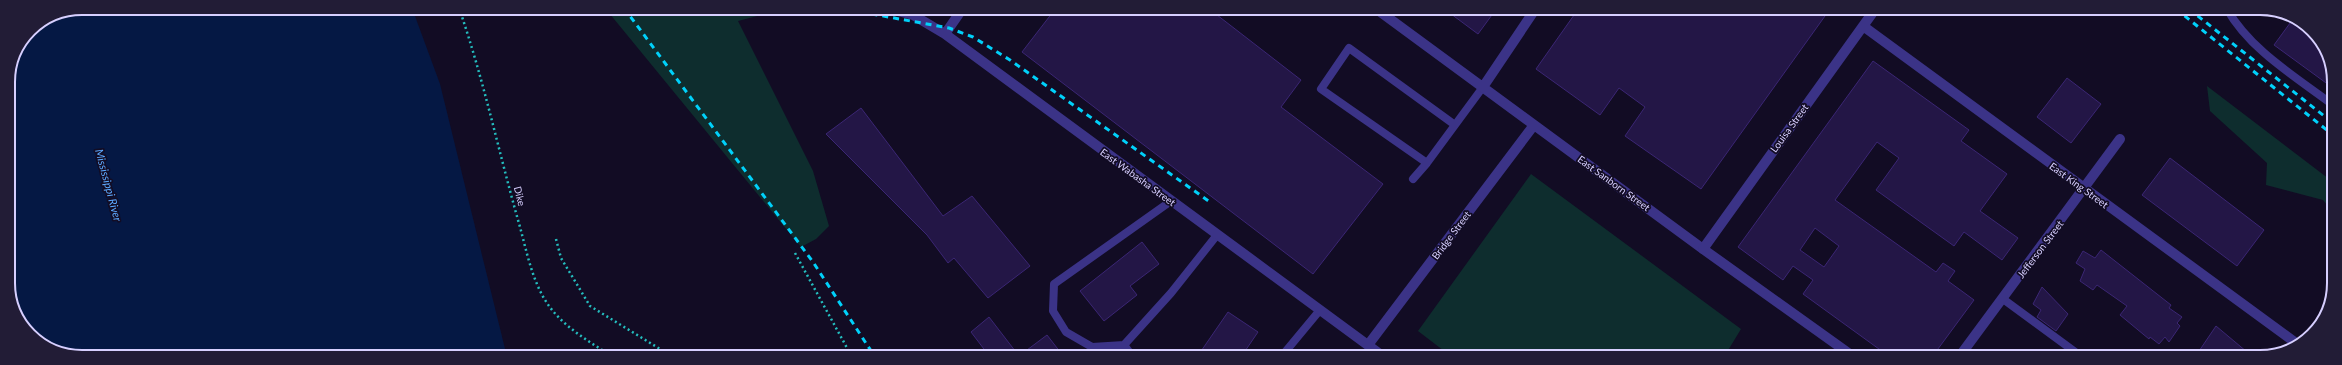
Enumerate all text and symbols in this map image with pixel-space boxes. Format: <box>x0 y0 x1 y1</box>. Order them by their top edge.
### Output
street label: Louisa Street <box>1768 101 1811 154</box>
street label: East Wabasha Street <box>1098 146 1178 209</box>
water label: Mississippi River <box>93 147 125 223</box>
street label: East Sanborn Street <box>1576 153 1653 214</box>
street label: East King Street <box>2047 160 2111 211</box>
street label: Dike <box>512 185 528 207</box>
street label: Bridge Street <box>1429 208 1473 261</box>
street label: Jefferson Street <box>2014 217 2066 280</box>

